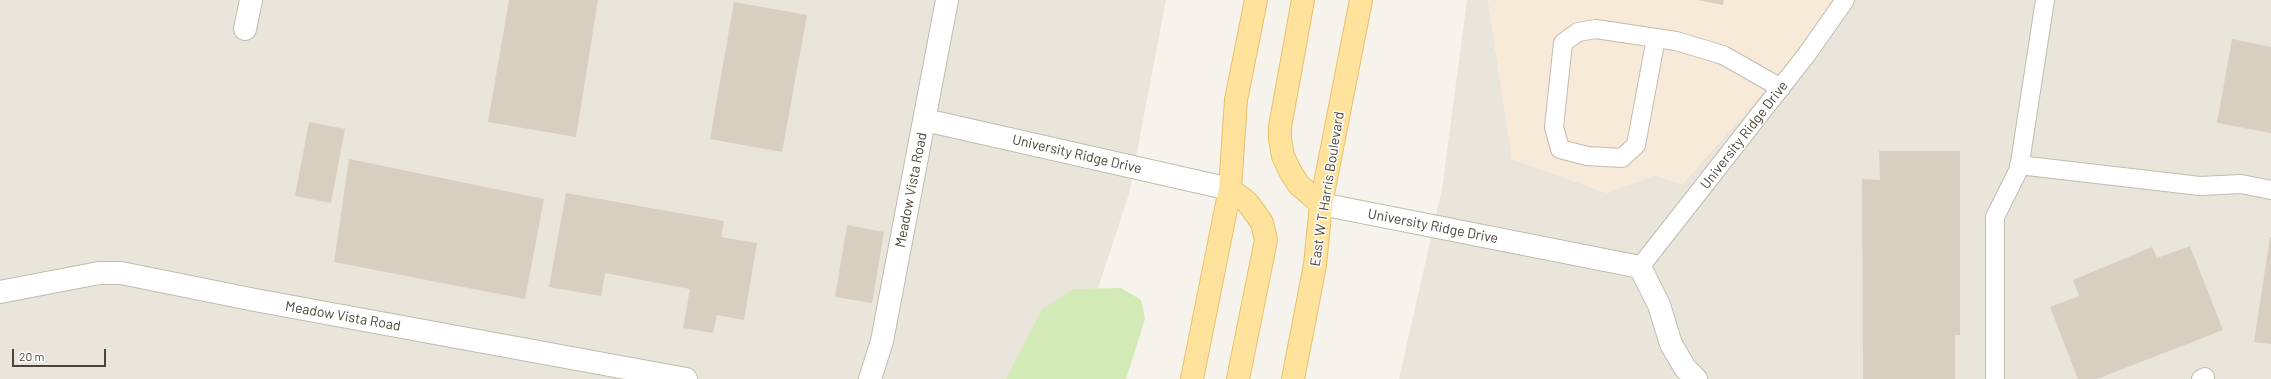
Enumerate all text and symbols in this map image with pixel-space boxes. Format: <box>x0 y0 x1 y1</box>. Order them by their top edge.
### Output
street label: University Ridge Drive <box>1697 78 1791 192</box>
street label: East W T Harris Boulevard <box>1306 110 1348 268</box>
street label: Meadow Vista Road <box>892 131 930 249</box>
street label: University Ridge Drive <box>1011 131 1143 177</box>
street label: University Ridge Drive <box>1366 205 1500 247</box>
street label: Meadow Vista Road <box>284 298 402 334</box>
scale bar <box>14 341 108 367</box>
text: 20 m <box>19 349 45 363</box>

